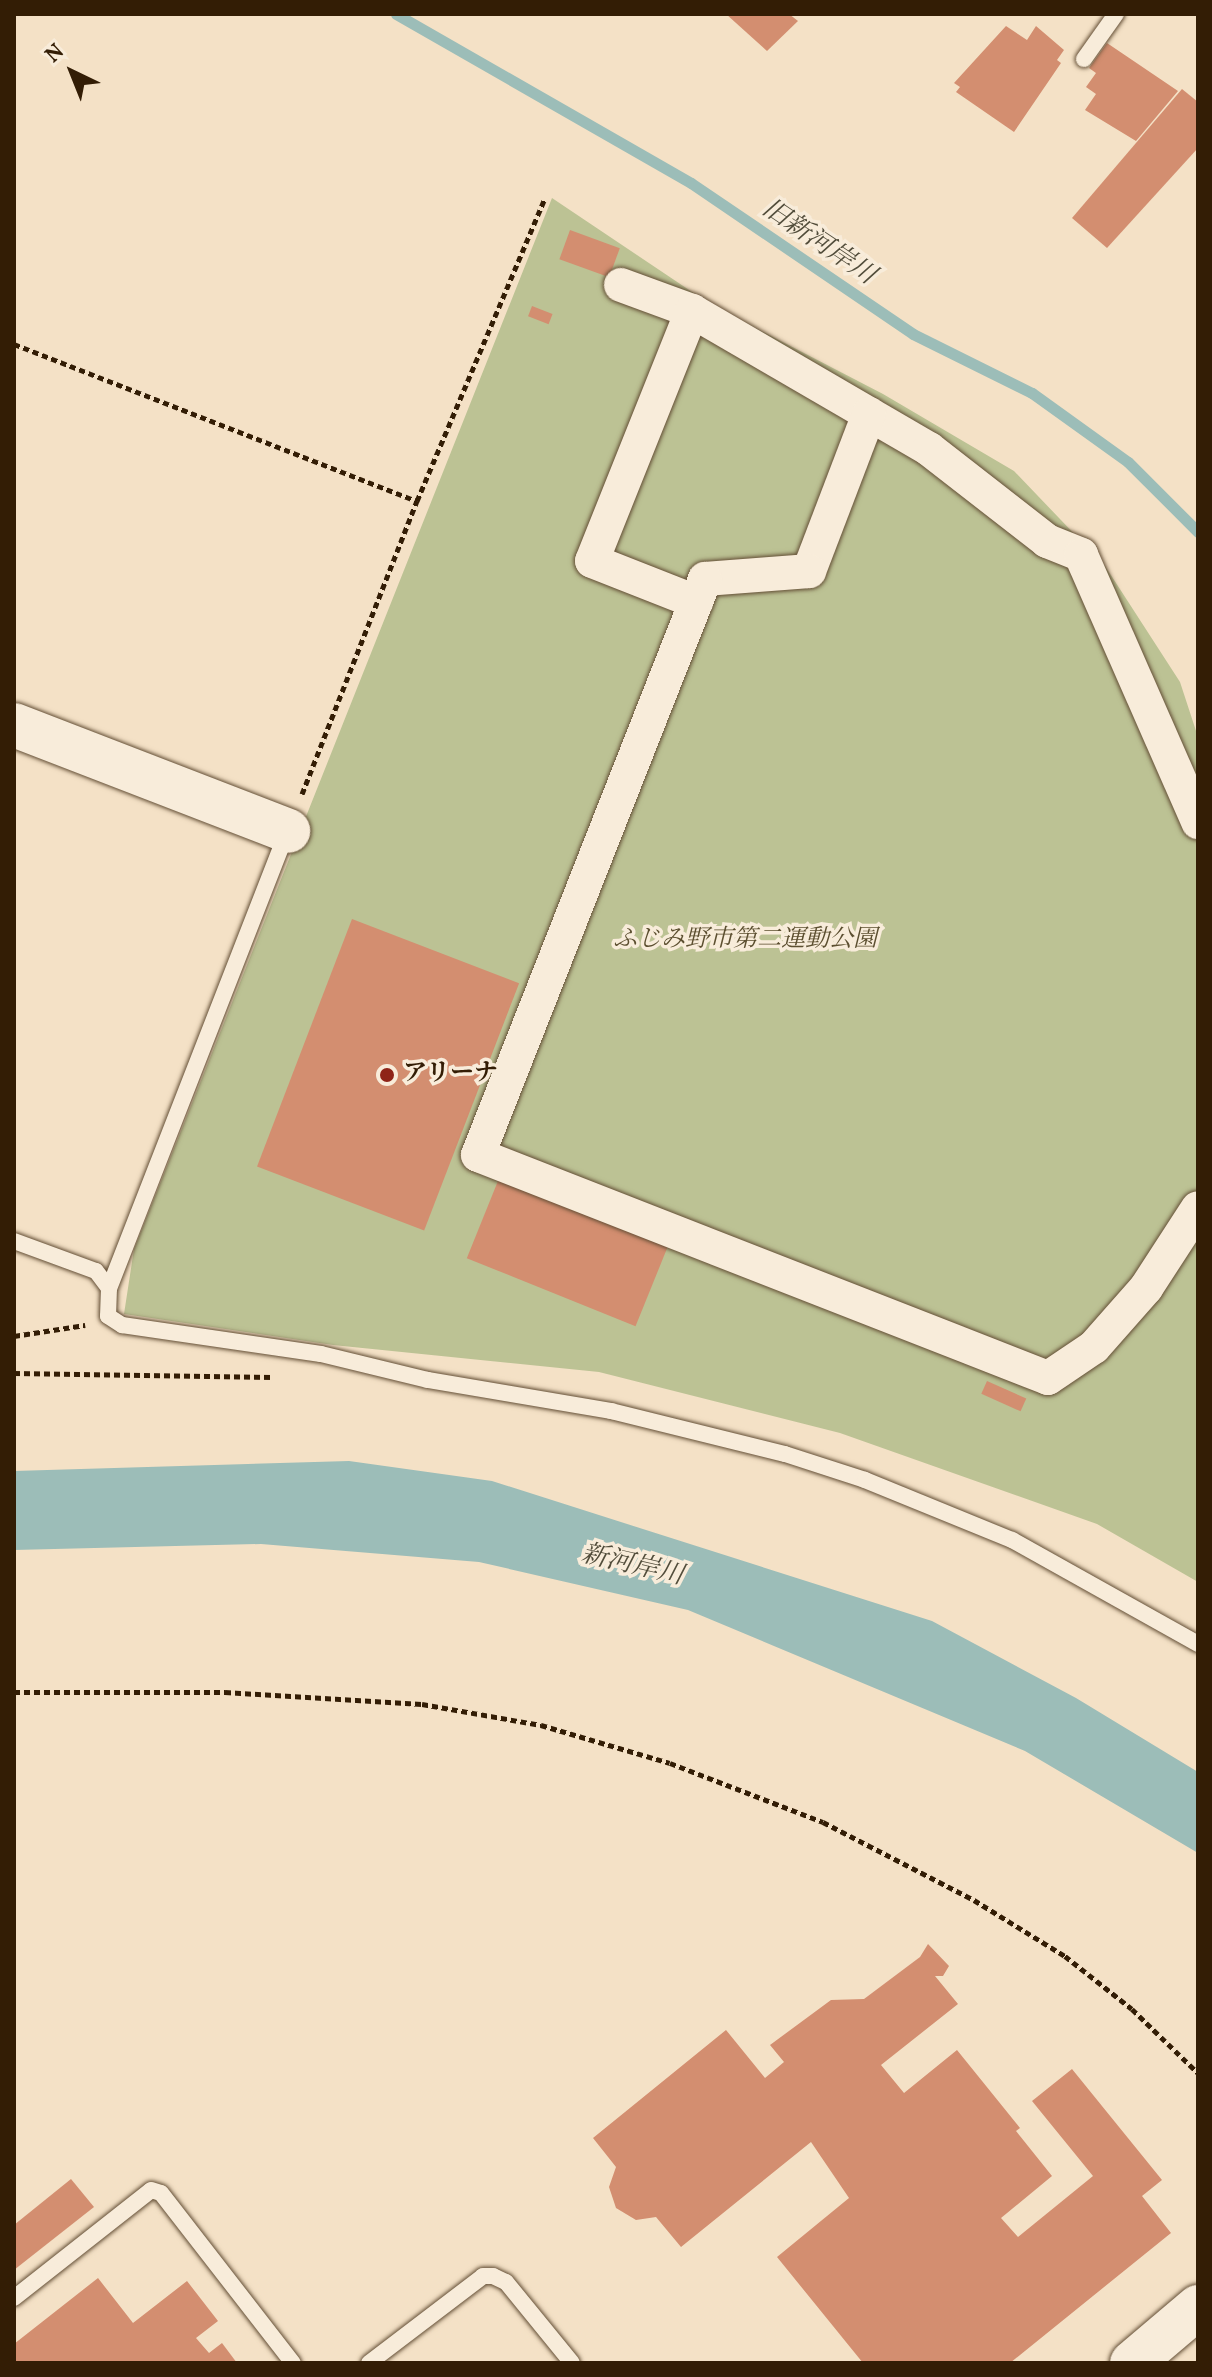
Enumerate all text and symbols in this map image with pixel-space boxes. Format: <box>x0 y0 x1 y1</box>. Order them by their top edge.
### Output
north arrow <box>32 32 112 112</box>
text: N <box>39 37 72 71</box>
water label: 旧新河岸川 <box>755 194 881 292</box>
park label: ふじみ野市第二運動公園 <box>613 927 877 955</box>
place label: アリーナ <box>403 1061 499 1089</box>
marker: アリーナ <box>378 1066 396 1084</box>
water label: 新河岸川 <box>578 1539 686 1593</box>

